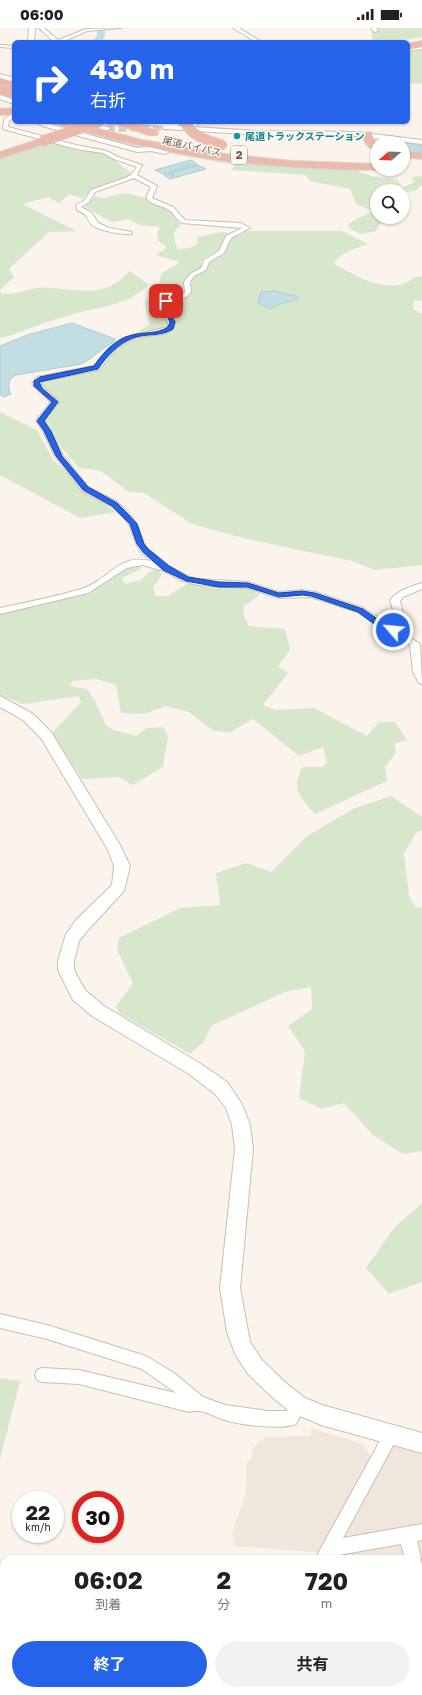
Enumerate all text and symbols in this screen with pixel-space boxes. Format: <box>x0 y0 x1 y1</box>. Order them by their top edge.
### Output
text: 06:00 <box>20 5 64 23</box>
text: 430 m <box>90 52 174 85</box>
icon: right <box>24 56 76 108</box>
text: 右折 <box>90 89 126 111</box>
place label: 尾道トラックステーション <box>245 130 365 142</box>
marker: 尾道トラックステーション <box>232 131 242 141</box>
street label: 尾道バイパス <box>162 133 222 159</box>
north arrow <box>370 136 410 176</box>
map controls <box>370 136 410 224</box>
road number: 2 <box>231 146 247 164</box>
button: search <box>370 184 410 224</box>
pin <box>149 284 183 318</box>
icon: arrive <box>155 290 177 312</box>
position arrow <box>372 609 414 651</box>
speed limit sign: 30 <box>72 1491 124 1543</box>
text: 22 <box>26 1500 50 1524</box>
text: km/h <box>25 1521 51 1533</box>
text: 06:02 <box>74 1565 143 1594</box>
text: 2 <box>216 1565 231 1594</box>
text: 720 <box>305 1566 348 1595</box>
text: m <box>321 1595 332 1611</box>
text: 到着 <box>95 1596 121 1612</box>
text: 分 <box>217 1596 230 1612</box>
button: 終了 <box>12 1641 207 1687</box>
button: 共有 <box>215 1641 410 1687</box>

